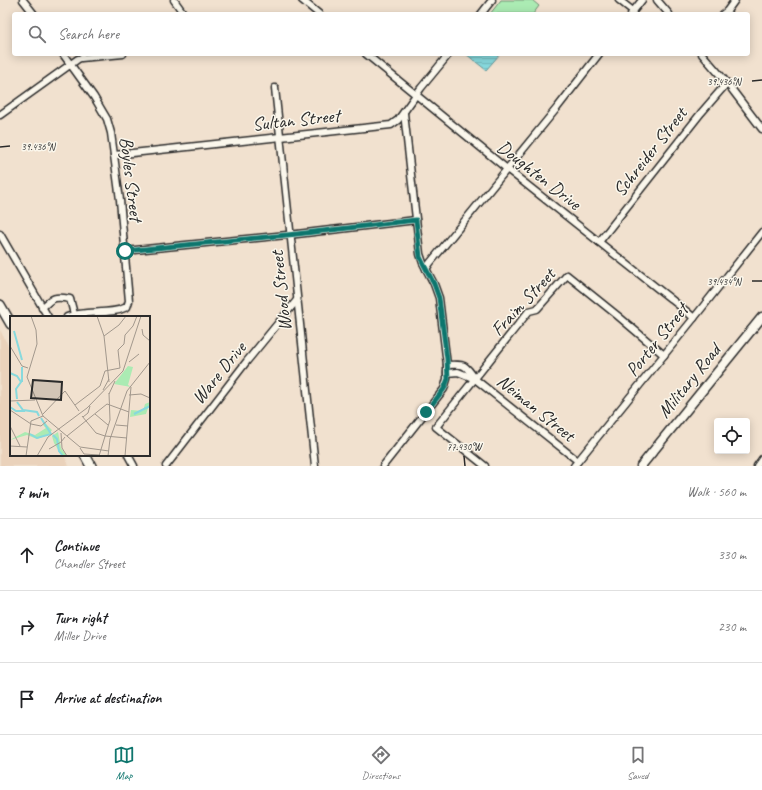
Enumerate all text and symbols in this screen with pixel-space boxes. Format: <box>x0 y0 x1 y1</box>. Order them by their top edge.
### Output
search box <box>12 12 750 56</box>
icon: search <box>26 23 48 45</box>
text: Search here <box>58 25 119 44</box>
text: 39.436°N <box>707 75 743 88</box>
street label: Schreider Street <box>608 101 693 202</box>
street label: Sultan Street <box>251 103 344 137</box>
street label: Boyles Street <box>114 135 148 225</box>
street label: Doughten Drive <box>492 135 587 216</box>
text: 39.436°N <box>21 140 57 153</box>
route start <box>116 242 134 260</box>
street label: Wood Street <box>265 248 297 332</box>
street label: Fraim Street <box>485 262 562 341</box>
text: 39.434°N <box>707 275 743 288</box>
street label: Porter Street <box>620 297 695 381</box>
inset map <box>10 316 150 456</box>
street label: Ware Drive <box>187 335 253 409</box>
street label: Military Road <box>652 337 728 423</box>
street label: Neiman Street <box>492 369 581 448</box>
route end <box>417 403 435 421</box>
map controls <box>714 418 750 454</box>
button: locate <box>714 418 750 454</box>
text: 77.430°W <box>447 440 483 453</box>
text: 7 min <box>16 482 49 503</box>
text: Walk · 560 m <box>687 484 746 500</box>
text: Continue <box>54 537 99 556</box>
icon: ahead <box>16 544 38 566</box>
text: 330 m <box>718 547 746 563</box>
text: Chandler Street <box>54 556 125 572</box>
text: Turn right <box>54 609 107 628</box>
icon: right <box>16 616 38 638</box>
text: 230 m <box>718 619 746 635</box>
text: Miller Drive <box>54 628 106 644</box>
icon: arrive <box>16 688 38 710</box>
text: Arrive at destination <box>54 689 161 708</box>
tab: Map <box>113 744 135 782</box>
tab: Directions <box>362 744 400 782</box>
tab: Saved <box>627 744 649 782</box>

